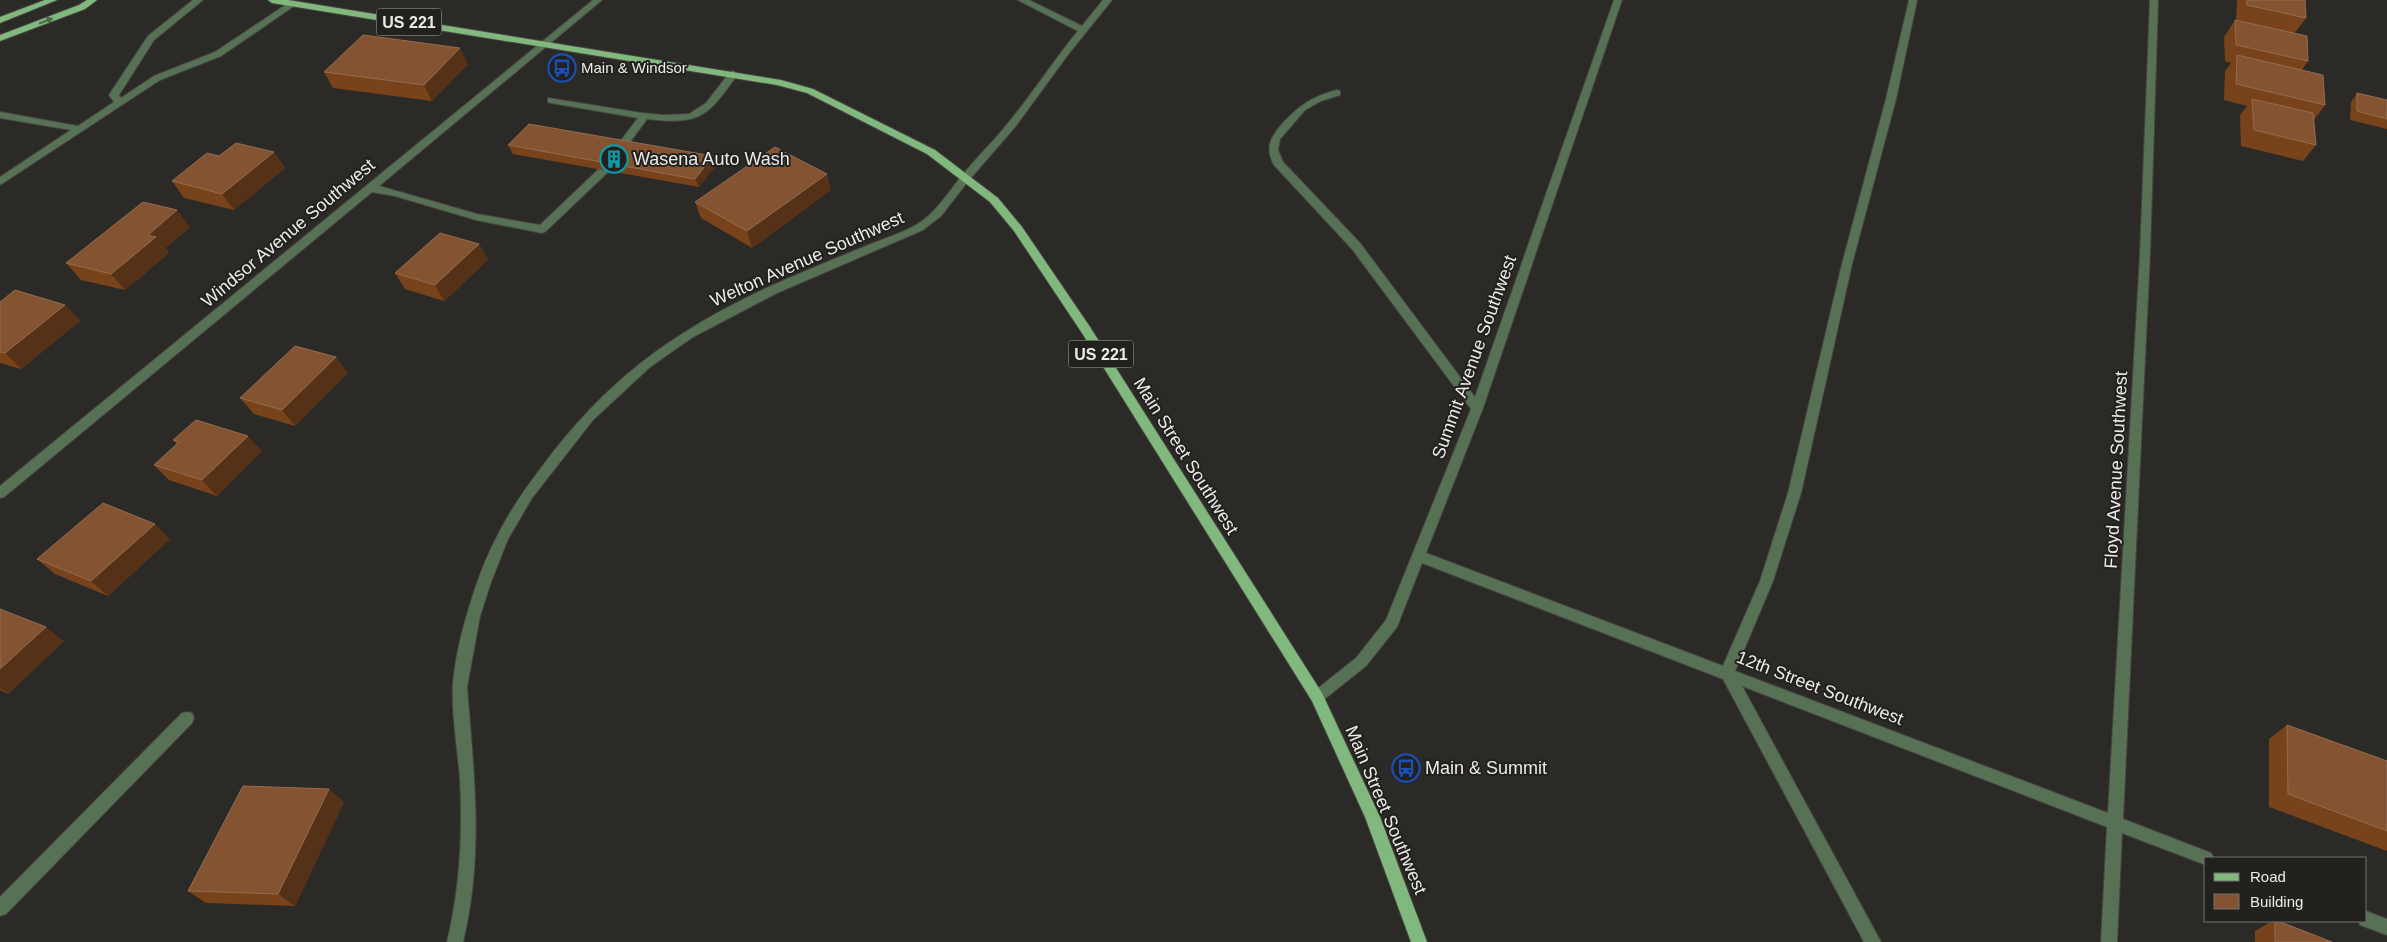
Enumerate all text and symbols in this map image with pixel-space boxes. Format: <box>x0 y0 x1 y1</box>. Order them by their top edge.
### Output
road number: US 221 <box>376 8 442 36</box>
one-way arrow <box>38 16 53 24</box>
bus stop icon: Main & Windsor <box>547 53 577 83</box>
place label: Main & Windsor <box>581 59 687 76</box>
building icon: Wasena Auto Wash <box>599 144 629 174</box>
place label: Wasena Auto Wash <box>633 149 790 169</box>
street label: Windsor Avenue Southwest <box>197 155 379 311</box>
street label: Welton Avenue Southwest <box>707 207 907 311</box>
street label: Summit Avenue Southwest <box>1428 253 1520 461</box>
road number: US 221 <box>1068 340 1134 368</box>
street label: Floyd Avenue Southwest <box>2101 371 2131 569</box>
street label: Main Street Southwest <box>1130 374 1242 538</box>
street label: 12th Street Southwest <box>1734 647 1906 729</box>
street label: Main Street Southwest <box>1341 723 1431 897</box>
bus stop icon: Main & Summit <box>1391 753 1421 783</box>
place label: Main & Summit <box>1425 758 1547 778</box>
legend <box>2204 857 2367 922</box>
text: Road <box>2250 868 2286 885</box>
text: Building <box>2250 893 2303 910</box>

